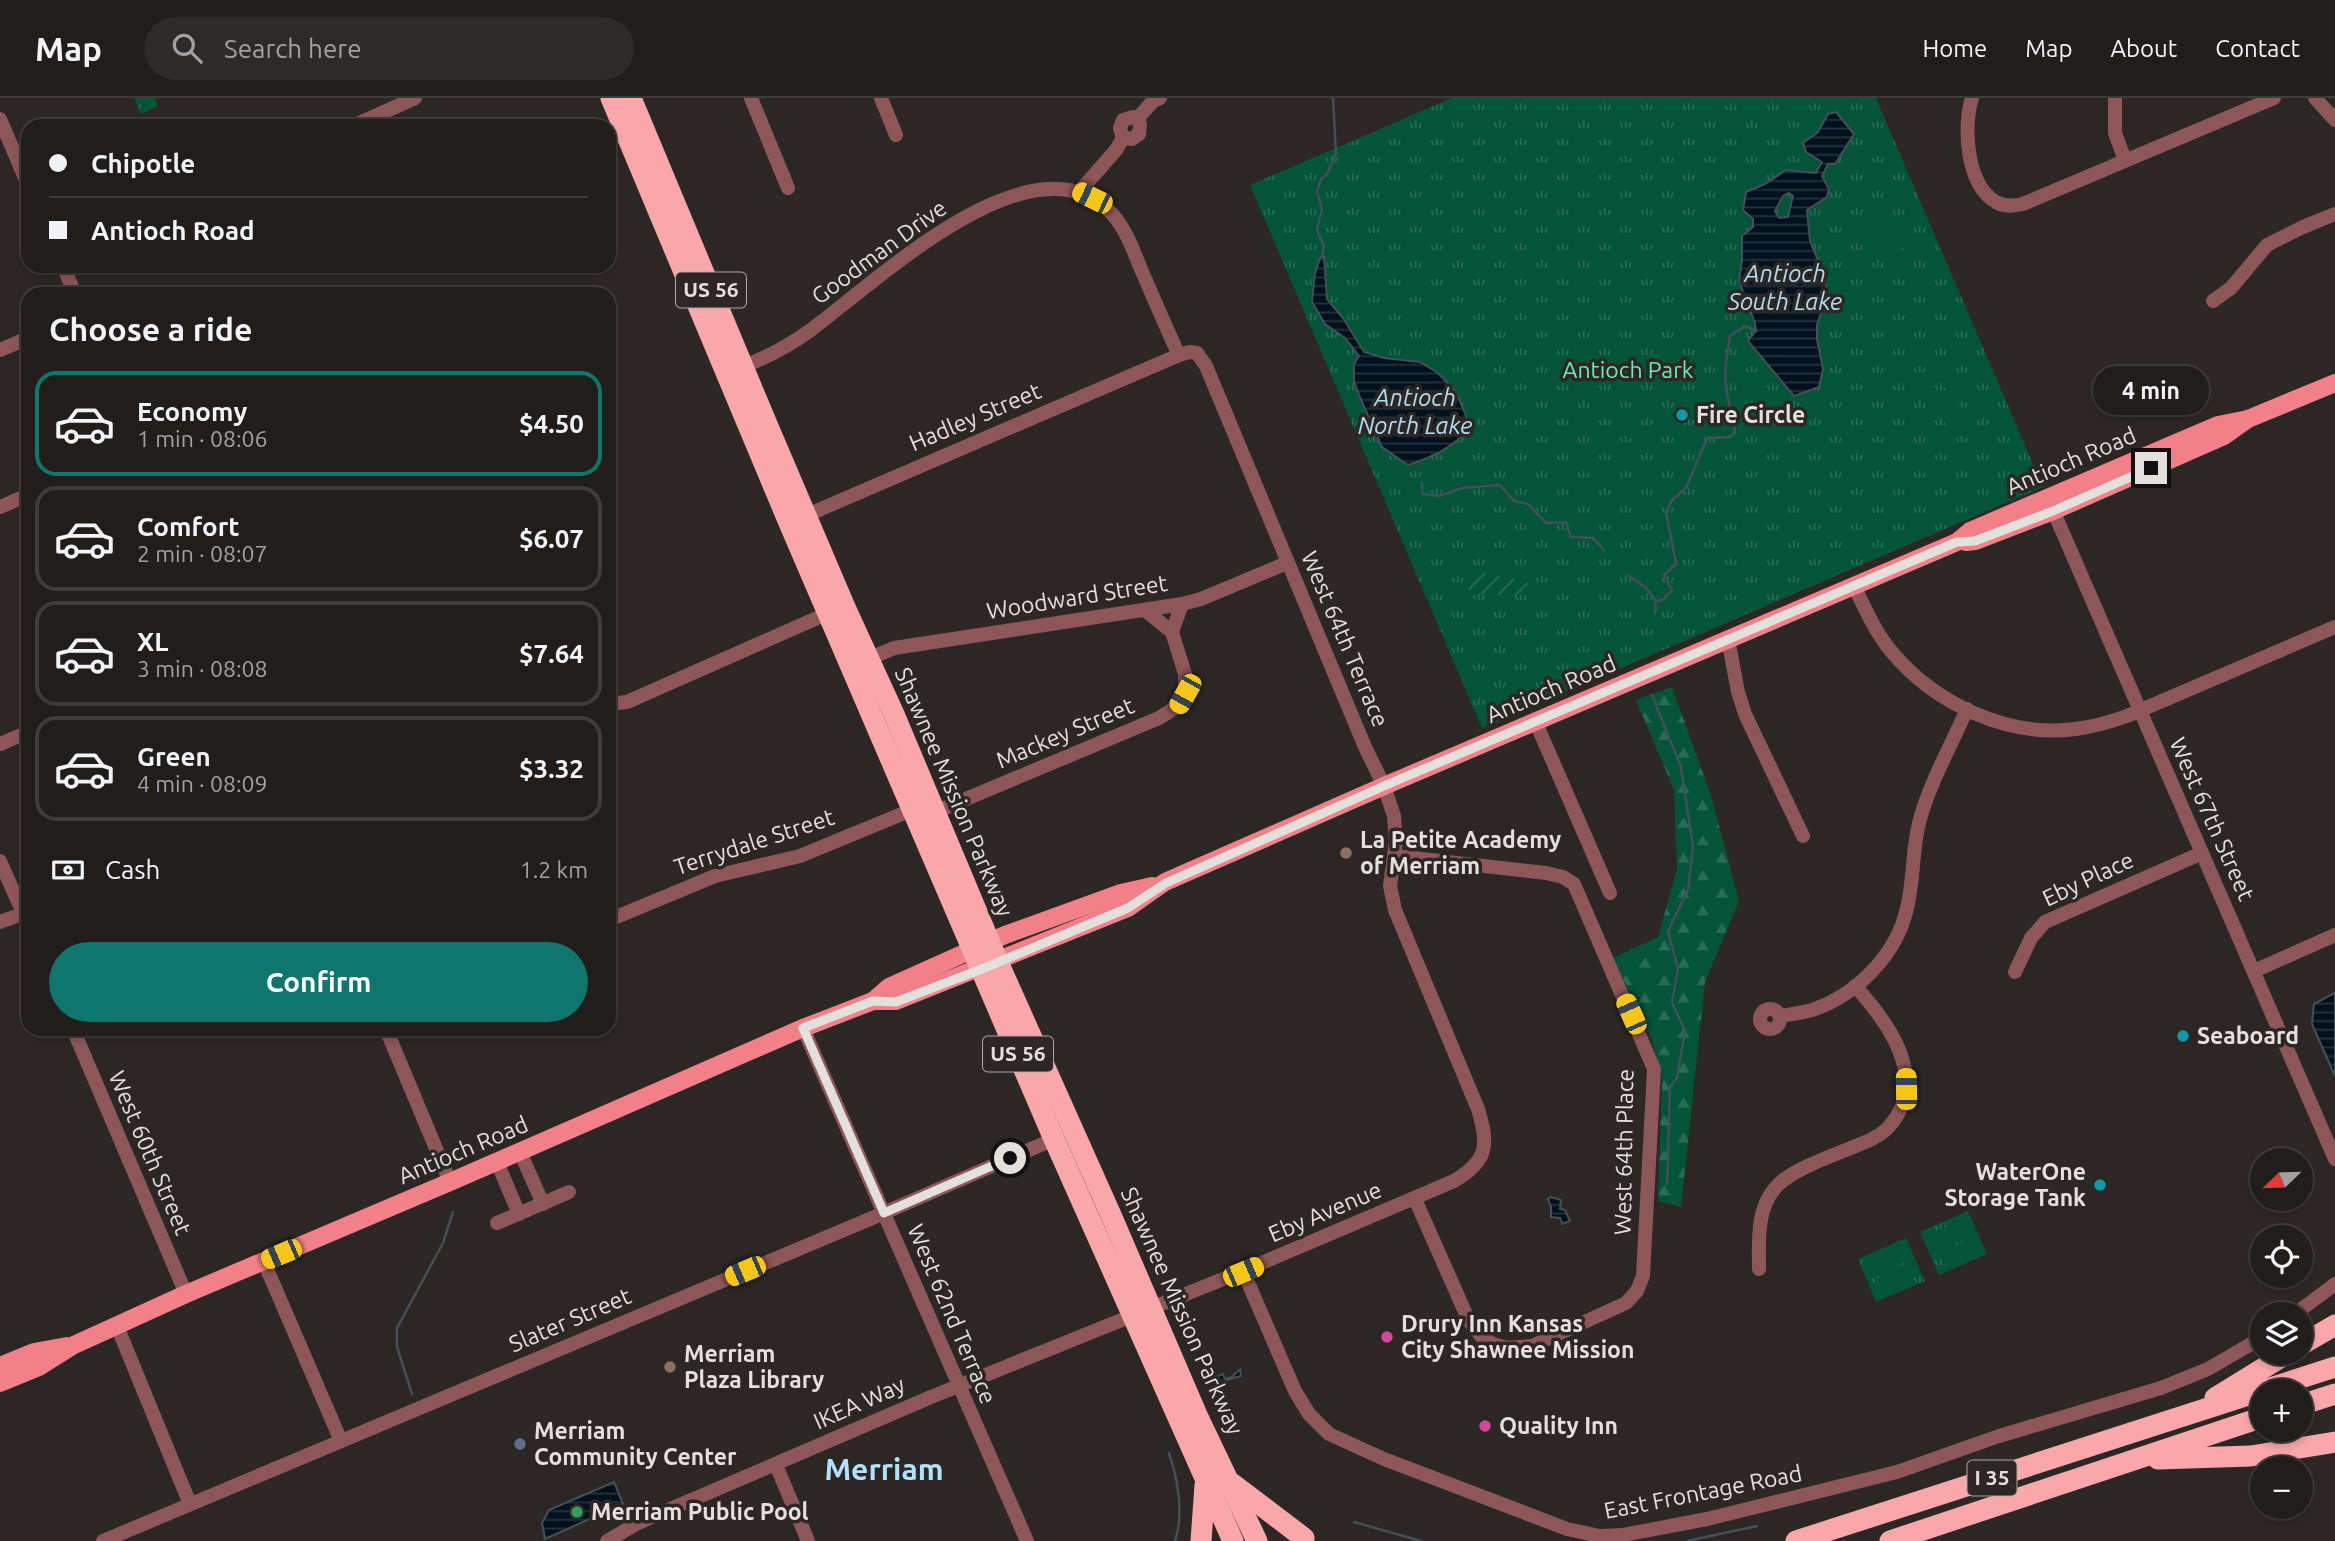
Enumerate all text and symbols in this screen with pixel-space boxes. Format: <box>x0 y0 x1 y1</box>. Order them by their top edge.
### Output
search box <box>144 17 634 80</box>
icon: search <box>168 29 206 67</box>
text: Map <box>35 30 102 67</box>
text: Search here <box>224 34 362 63</box>
text: Home <box>1922 35 1987 62</box>
text: Map <box>2025 35 2072 62</box>
text: About <box>2110 35 2177 62</box>
text: Contact <box>2215 35 2300 62</box>
text: Chipotle <box>91 149 195 178</box>
car <box>1069 179 1116 217</box>
street label: Goodman Drive <box>807 194 951 309</box>
text: Antioch Road <box>91 216 255 245</box>
water label: Antioch South Lake <box>1727 260 1842 315</box>
road number: US 56 <box>676 272 746 308</box>
text: Choose a ride <box>49 311 252 347</box>
park label: Antioch Park <box>1563 357 1694 382</box>
callout: 4 min <box>2093 366 2209 416</box>
street label: Hadley Street <box>905 378 1044 456</box>
text: 4 min <box>2122 378 2180 403</box>
water label: Antioch North Lake <box>1358 384 1472 439</box>
icon: car <box>53 392 116 455</box>
text: Economy <box>137 397 247 426</box>
place label: Fire Circle <box>1696 402 1805 427</box>
marker: Fire Circle <box>1674 407 1690 423</box>
text: $4.50 <box>519 409 584 438</box>
street label: Antioch Road <box>2002 422 2139 499</box>
text: 1 min · 08:06 <box>137 426 268 451</box>
route end <box>2135 452 2167 484</box>
icon: car <box>53 507 116 570</box>
text: Comfort <box>137 512 240 541</box>
text: $6.07 <box>519 524 584 553</box>
text: 2 min · 08:07 <box>137 541 268 566</box>
street label: West 64th Terrace <box>1297 547 1394 730</box>
street label: Woodward Street <box>985 570 1169 623</box>
icon: car <box>53 622 116 685</box>
text: XL <box>137 627 168 656</box>
text: $7.64 <box>519 639 584 668</box>
street label: Antioch Road <box>1482 650 1619 727</box>
text: 3 min · 08:08 <box>137 656 268 681</box>
street label: Shawnee Mission Parkway <box>891 664 1018 920</box>
car <box>1166 671 1205 717</box>
street label: Mackey Street <box>992 692 1137 773</box>
street label: West 67th Street <box>2165 734 2260 904</box>
icon: car <box>53 737 116 800</box>
text: Green <box>137 742 211 771</box>
text: $3.32 <box>519 754 584 783</box>
text: 4 min · 08:09 <box>137 771 268 796</box>
street label: Terrydale Street <box>671 804 837 879</box>
place label: La Petite Academy of Merriam <box>1360 827 1561 878</box>
marker: La Petite Academy of Merriam <box>1338 845 1354 861</box>
street label: Eby Place <box>2038 847 2137 911</box>
icon: cash <box>49 851 87 889</box>
text: Cash <box>105 855 160 884</box>
text: 1.2 km <box>520 857 588 882</box>
button: Confirm <box>49 942 588 1022</box>
car <box>1613 991 1650 1037</box>
place label: Seaboard <box>2197 1023 2299 1048</box>
marker: Seaboard <box>2175 1028 2191 1044</box>
road number: US 56 <box>983 1037 1053 1072</box>
street label: West 60th Street <box>105 1067 196 1238</box>
car <box>1896 1068 1917 1110</box>
street label: West 64th Place <box>1610 1069 1637 1235</box>
street label: Antioch Road <box>394 1111 531 1188</box>
route start <box>994 1142 1026 1174</box>
north arrow <box>2250 1148 2314 1211</box>
map controls <box>2250 1148 2313 1519</box>
place label: WaterOne Storage Tank <box>1944 1159 2086 1210</box>
street label: Eby Avenue <box>1265 1177 1385 1247</box>
marker: WaterOne Storage Tank <box>2092 1177 2108 1193</box>
street label: Shawnee Mission Parkway <box>1117 1183 1248 1438</box>
street label: West 62nd Terrace <box>903 1220 1002 1407</box>
button: locate <box>2250 1225 2313 1288</box>
car <box>258 1236 305 1272</box>
car <box>722 1253 769 1289</box>
car <box>1220 1254 1267 1290</box>
street label: Slater Street <box>505 1283 634 1356</box>
button: layers <box>2250 1302 2313 1365</box>
place label: Drury Inn Kansas City Shawnee Mission <box>1401 1311 1634 1362</box>
marker: Drury Inn Kansas City Shawnee Mission <box>1379 1329 1395 1345</box>
place label: Merriam Plaza Library <box>684 1341 824 1392</box>
marker: Merriam Plaza Library <box>662 1359 678 1375</box>
street label: IKEA Way <box>809 1371 908 1434</box>
button: + <box>2250 1379 2313 1442</box>
place label: Quality Inn <box>1499 1413 1618 1438</box>
place label: Merriam Community Center <box>534 1418 737 1469</box>
marker: Quality Inn <box>1477 1418 1493 1434</box>
marker: Merriam Community Center <box>512 1436 528 1452</box>
district label: Merriam <box>824 1452 944 1486</box>
button: − <box>2250 1456 2313 1519</box>
street label: East Frontage Road <box>1602 1460 1804 1523</box>
road number: I 35 <box>1968 1460 2016 1496</box>
place label: Merriam Public Pool <box>591 1499 809 1524</box>
marker: Merriam Public Pool <box>569 1504 585 1520</box>

